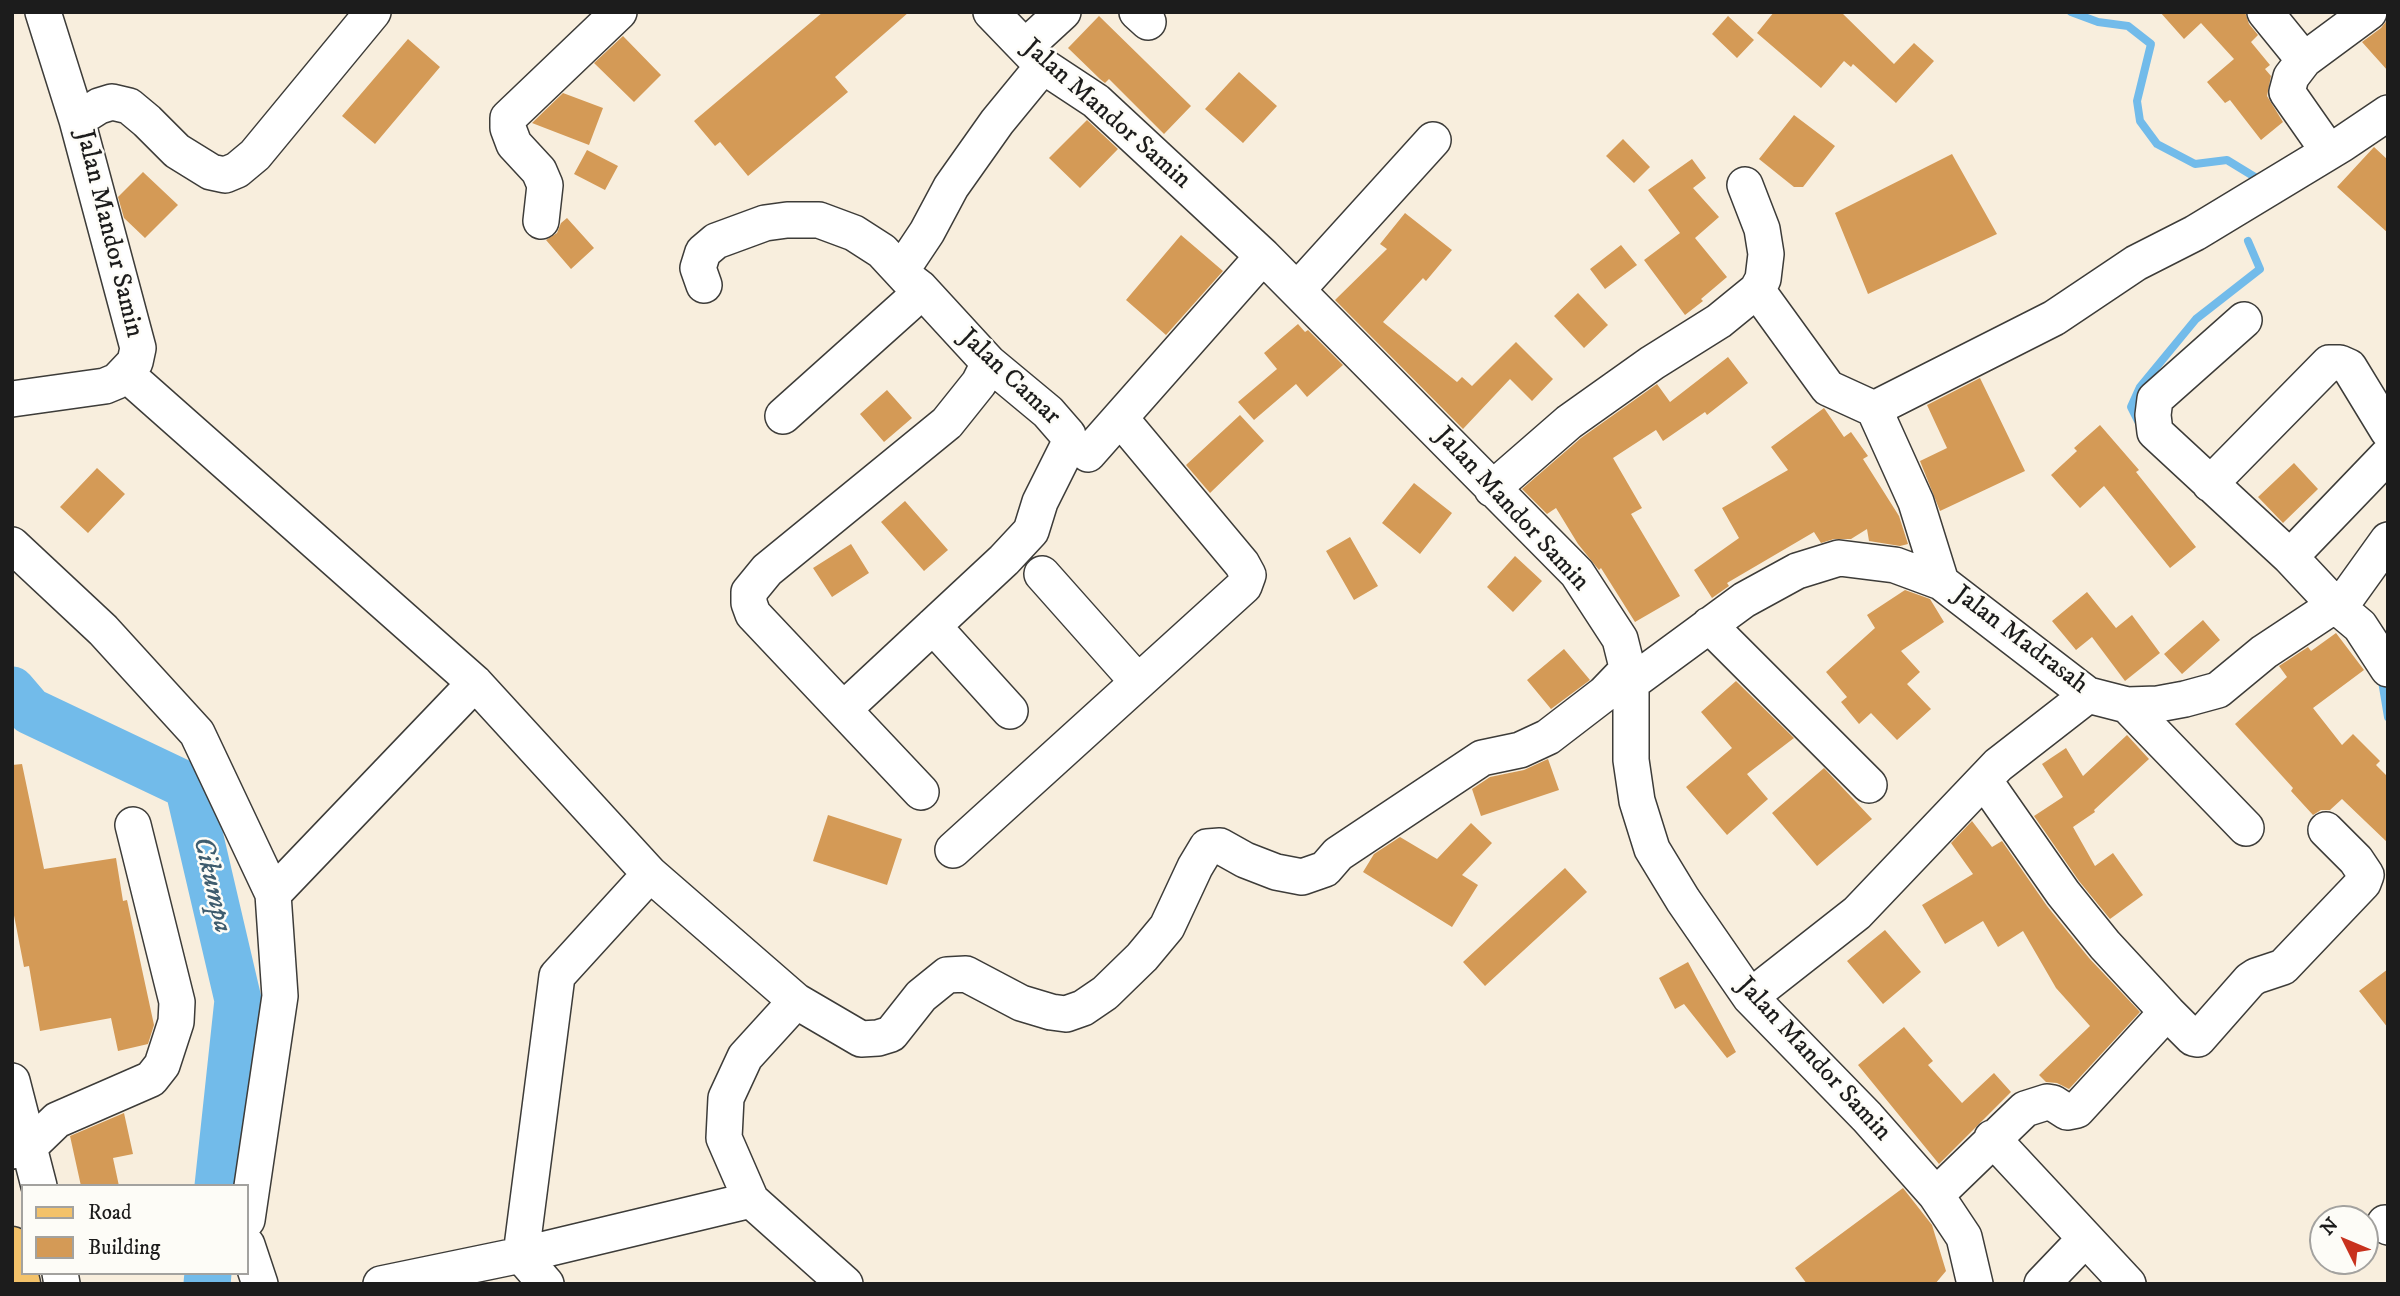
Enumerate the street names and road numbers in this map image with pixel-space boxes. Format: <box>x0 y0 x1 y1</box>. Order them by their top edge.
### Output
street label: Jalan Mandor Samin <box>1016 34 1196 196</box>
street label: Jalan Mandor Samin <box>67 127 149 341</box>
street label: Jalan Camar <box>952 323 1066 433</box>
street label: Jalan Mandor Samin <box>1427 422 1595 598</box>
street label: Jalan Madrasah <box>1946 580 2094 702</box>
street label: Jalan Mandor Samin <box>1729 972 1897 1148</box>

